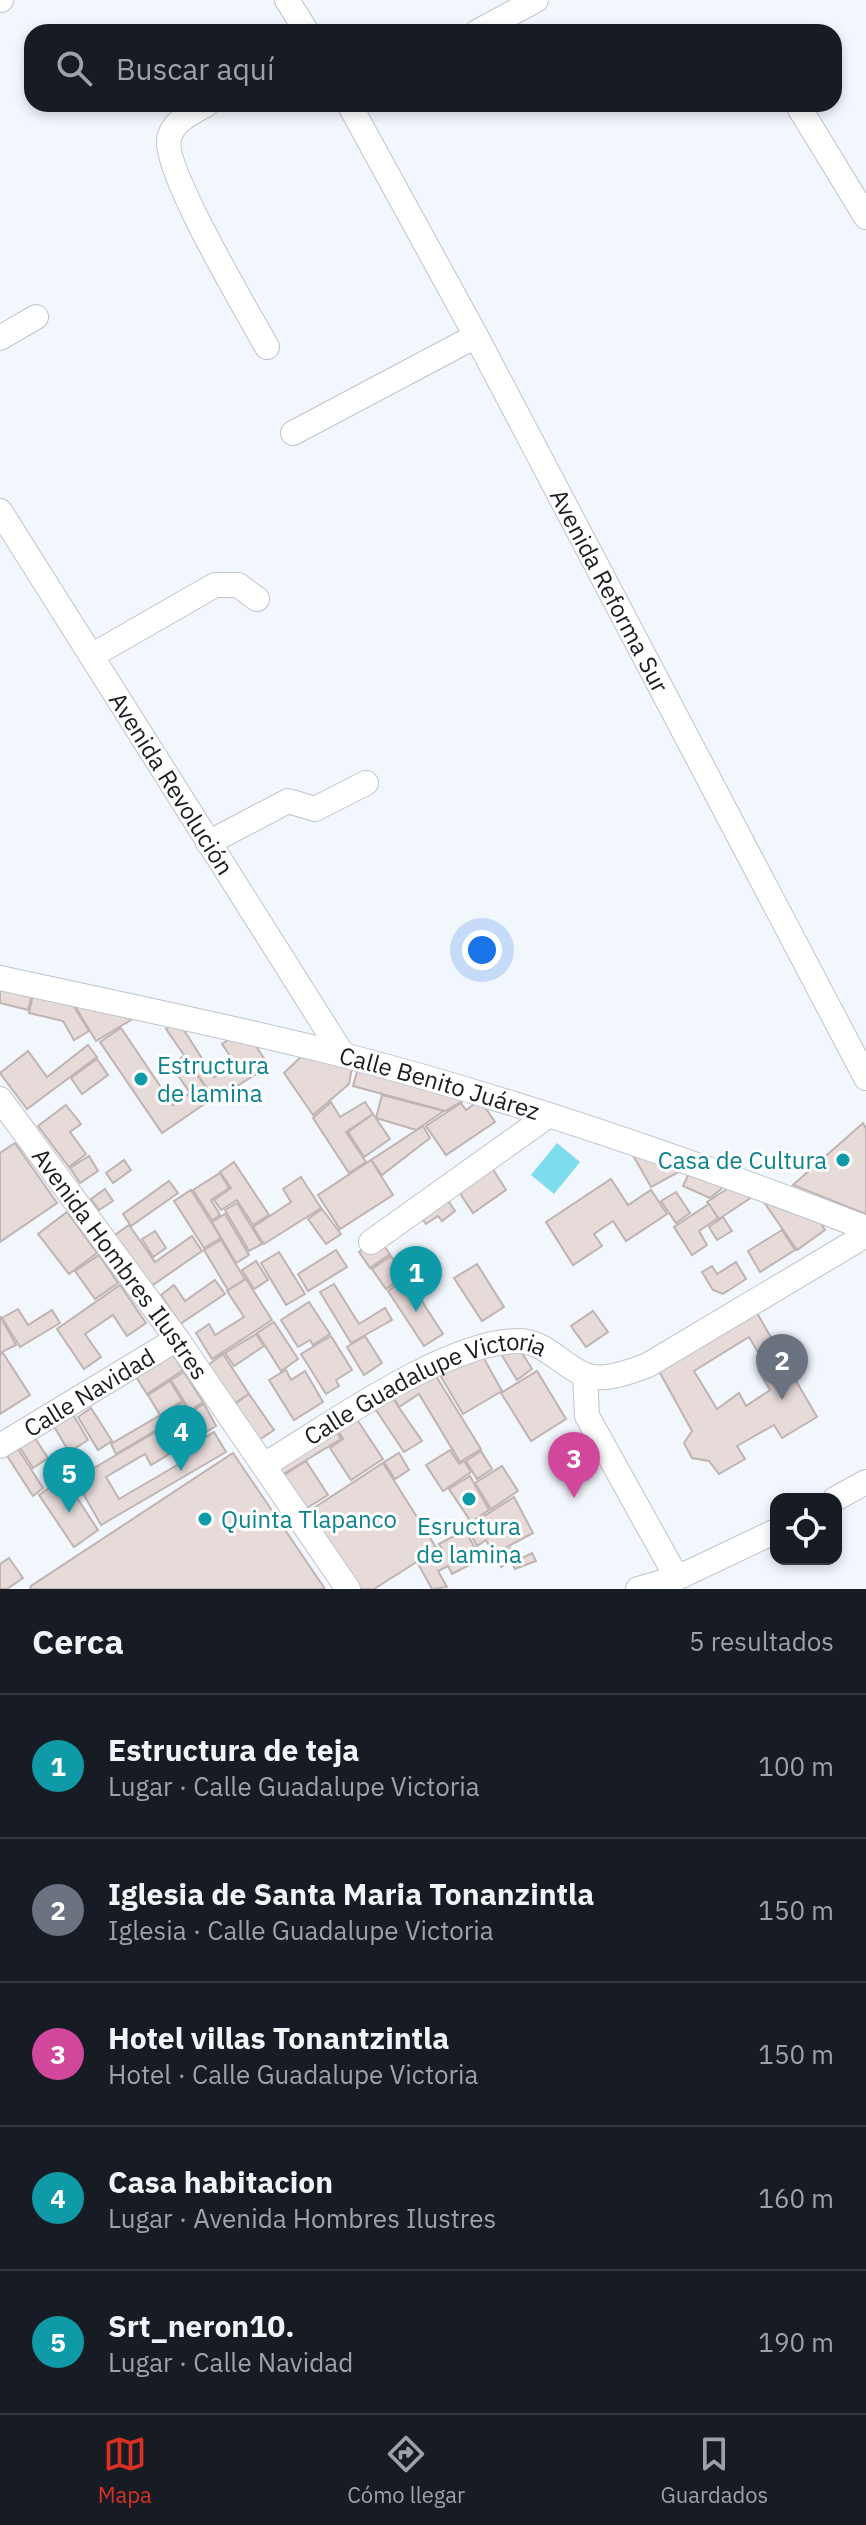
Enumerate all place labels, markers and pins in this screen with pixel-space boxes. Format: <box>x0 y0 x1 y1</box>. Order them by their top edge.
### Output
place label: Estructura de lamina <box>157 1049 269 1109</box>
marker: Estructura de lamina <box>132 1070 150 1088</box>
place label: Casa de Cultura <box>658 1144 827 1176</box>
marker: Casa de Cultura <box>834 1151 852 1169</box>
pin: 1 <box>390 1246 442 1312</box>
pin: 2 <box>756 1334 808 1400</box>
pin: 4 <box>155 1405 207 1471</box>
pin: 3 <box>548 1432 600 1498</box>
pin: 5 <box>43 1447 95 1513</box>
marker: Esructura de lamina <box>460 1490 478 1508</box>
place label: Quinta Tlapanco <box>221 1503 397 1535</box>
marker: Quinta Tlapanco <box>196 1510 214 1528</box>
place label: Esructura de lamina <box>416 1510 522 1570</box>

